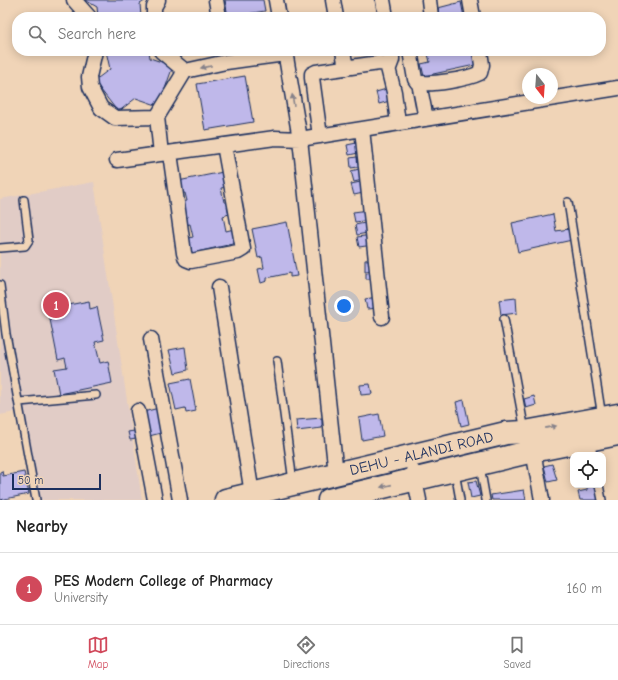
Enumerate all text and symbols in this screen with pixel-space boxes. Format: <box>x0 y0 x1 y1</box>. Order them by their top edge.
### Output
search box <box>12 12 606 56</box>
icon: search <box>26 23 48 45</box>
text: Search here <box>58 25 136 43</box>
one-way arrow <box>199 64 212 70</box>
north arrow <box>522 68 558 104</box>
one-way arrow <box>290 94 296 106</box>
pin: 1 <box>43 290 69 320</box>
your location <box>334 296 354 316</box>
one-way arrow <box>545 424 557 430</box>
street label: DEHU - ALANDI ROAD <box>348 427 495 479</box>
map controls <box>570 452 606 488</box>
button: locate <box>570 452 606 488</box>
scale bar <box>12 472 101 491</box>
text: 50 m <box>18 474 43 487</box>
one-way arrow <box>380 484 392 490</box>
text: Nearby <box>16 517 67 536</box>
text: PES Modern College of Pharmacy <box>54 572 273 590</box>
text: 1 <box>26 581 32 596</box>
text: 160 m <box>567 581 602 596</box>
text: University <box>54 590 108 605</box>
tab: Map <box>87 634 109 671</box>
tab: Directions <box>283 634 330 671</box>
tab: Saved <box>504 634 531 671</box>

